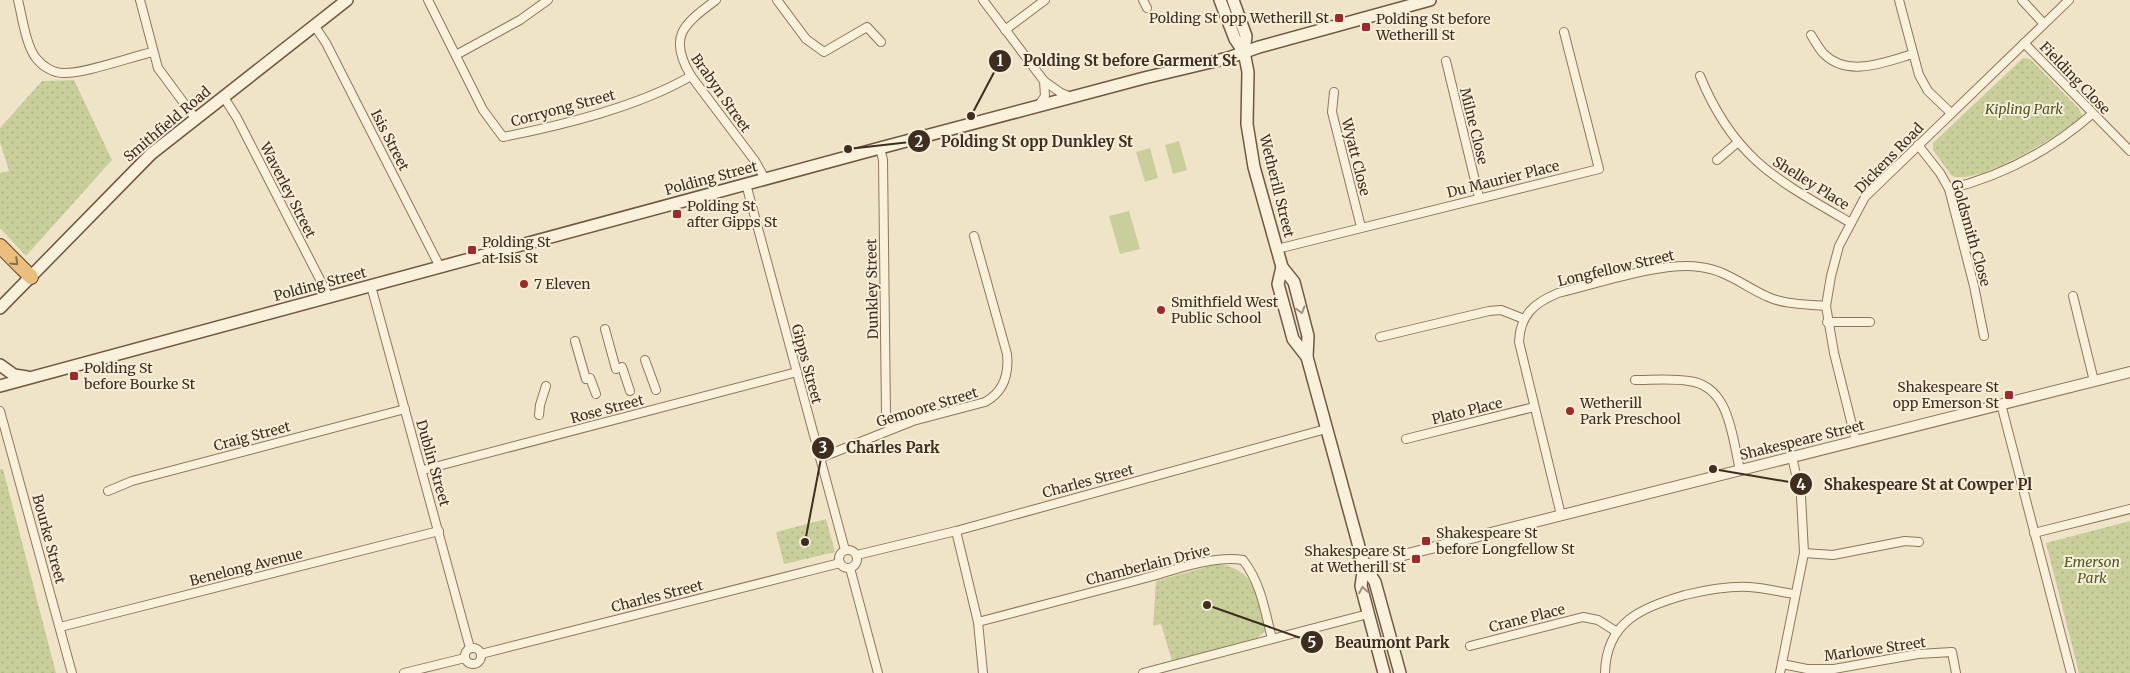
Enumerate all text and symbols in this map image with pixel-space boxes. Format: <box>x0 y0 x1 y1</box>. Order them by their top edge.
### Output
place label: Polding St opp Wetherill St <box>1149 9 1330 27</box>
place label: Polding St before Wetherill St <box>1375 10 1491 44</box>
marker: Polding St opp Wetherill St <box>1333 12 1345 24</box>
marker: Polding St before Wetherill St <box>1360 21 1372 33</box>
street label: Fielding Close <box>2036 38 2114 118</box>
callout: Polding St before Garment St <box>988 46 1247 76</box>
street label: Brabyn Street <box>687 50 755 136</box>
text: 1 <box>997 51 1004 70</box>
text: Polding St before Garment St <box>1023 51 1237 70</box>
street label: Smithfield Road <box>120 82 215 166</box>
street label: Corryong Street <box>509 85 618 131</box>
street label: Milne Close <box>1456 86 1492 166</box>
park label: Kipling Park <box>1984 100 2063 118</box>
street label: Isis Street <box>367 106 413 174</box>
street label: Wyatt Close <box>1337 115 1374 198</box>
street label: Dickens Road <box>1851 119 1928 197</box>
callout: Polding St opp Dunkley St <box>906 126 1143 156</box>
text: 2 <box>915 132 924 151</box>
text: Polding St opp Dunkley St <box>941 132 1133 151</box>
street label: Wetherill Street <box>1255 132 1299 240</box>
street label: Waverley Street <box>256 138 320 241</box>
street label: Shelley Place <box>1769 152 1853 214</box>
street label: Du Maurier Place <box>1445 156 1561 202</box>
street label: Polding Street <box>663 157 760 199</box>
street label: Goldsmith Close <box>1947 178 1995 288</box>
place label: Polding St after Gipps St <box>687 197 778 231</box>
marker: Polding St after Gipps St <box>671 208 683 220</box>
place label: Polding St at Isis St <box>482 233 551 267</box>
street label: Dunkley Street <box>862 238 882 340</box>
marker: Polding St at Isis St <box>466 244 478 256</box>
street label: Longfellow Street <box>1556 246 1677 290</box>
one-way arrow <box>9 256 18 265</box>
street label: Polding Street <box>272 263 369 305</box>
place label: 7 Eleven <box>534 275 590 293</box>
marker: 7 Eleven <box>518 278 530 290</box>
place label: Smithfield West Public School <box>1171 293 1279 327</box>
marker: Smithfield West Public School <box>1155 304 1167 316</box>
one-way arrow <box>1296 305 1306 313</box>
street label: Gipps Street <box>788 322 826 406</box>
place label: Polding St before Bourke St <box>83 359 196 393</box>
marker: Polding St before Bourke St <box>68 370 80 382</box>
place label: Shakespeare St opp Emerson St <box>1893 378 2000 412</box>
street label: Gemoore Street <box>874 383 980 431</box>
marker: Shakespeare St opp Emerson St <box>2003 389 2015 401</box>
street label: Rose Street <box>568 390 646 427</box>
street label: Plato Place <box>1430 394 1504 428</box>
place label: Wetherill Park Preschool <box>1579 394 1681 428</box>
marker: Wetherill Park Preschool <box>1564 405 1576 417</box>
street label: Shakespeare Street <box>1738 416 1867 464</box>
street label: Craig Street <box>212 417 293 455</box>
street label: Dublin Street <box>412 418 454 509</box>
callout: Charles Park <box>811 433 949 463</box>
text: 3 <box>819 438 827 457</box>
text: Charles Park <box>846 438 940 457</box>
street label: Charles Street <box>1040 460 1136 502</box>
callout: Shakespeare St at Cowper Pl <box>1789 469 2042 499</box>
text: 4 <box>1796 475 1806 494</box>
text: Shakespeare St at Cowper Pl <box>1824 475 2032 494</box>
street label: Bourke Street <box>28 492 70 586</box>
place label: Shakespeare St before Longfellow St <box>1435 524 1575 558</box>
marker: Shakespeare St before Longfellow St <box>1420 535 1432 547</box>
street label: Chamberlain Drive <box>1084 541 1212 589</box>
place label: Shakespeare St at Wetherill St <box>1304 542 1407 576</box>
street label: Benelong Avenue <box>188 544 304 590</box>
marker: Shakespeare St at Wetherill St <box>1410 553 1422 565</box>
park label: Emerson Park <box>2064 553 2120 587</box>
street label: Charles Street <box>609 576 705 616</box>
one-way arrow <box>1358 585 1368 594</box>
street label: Crane Place <box>1487 600 1567 636</box>
callout: Beaumont Park <box>1300 627 1459 657</box>
text: 5 <box>1308 633 1316 652</box>
text: Beaumont Park <box>1335 633 1450 652</box>
street label: Marlowe Street <box>1823 633 1927 665</box>

